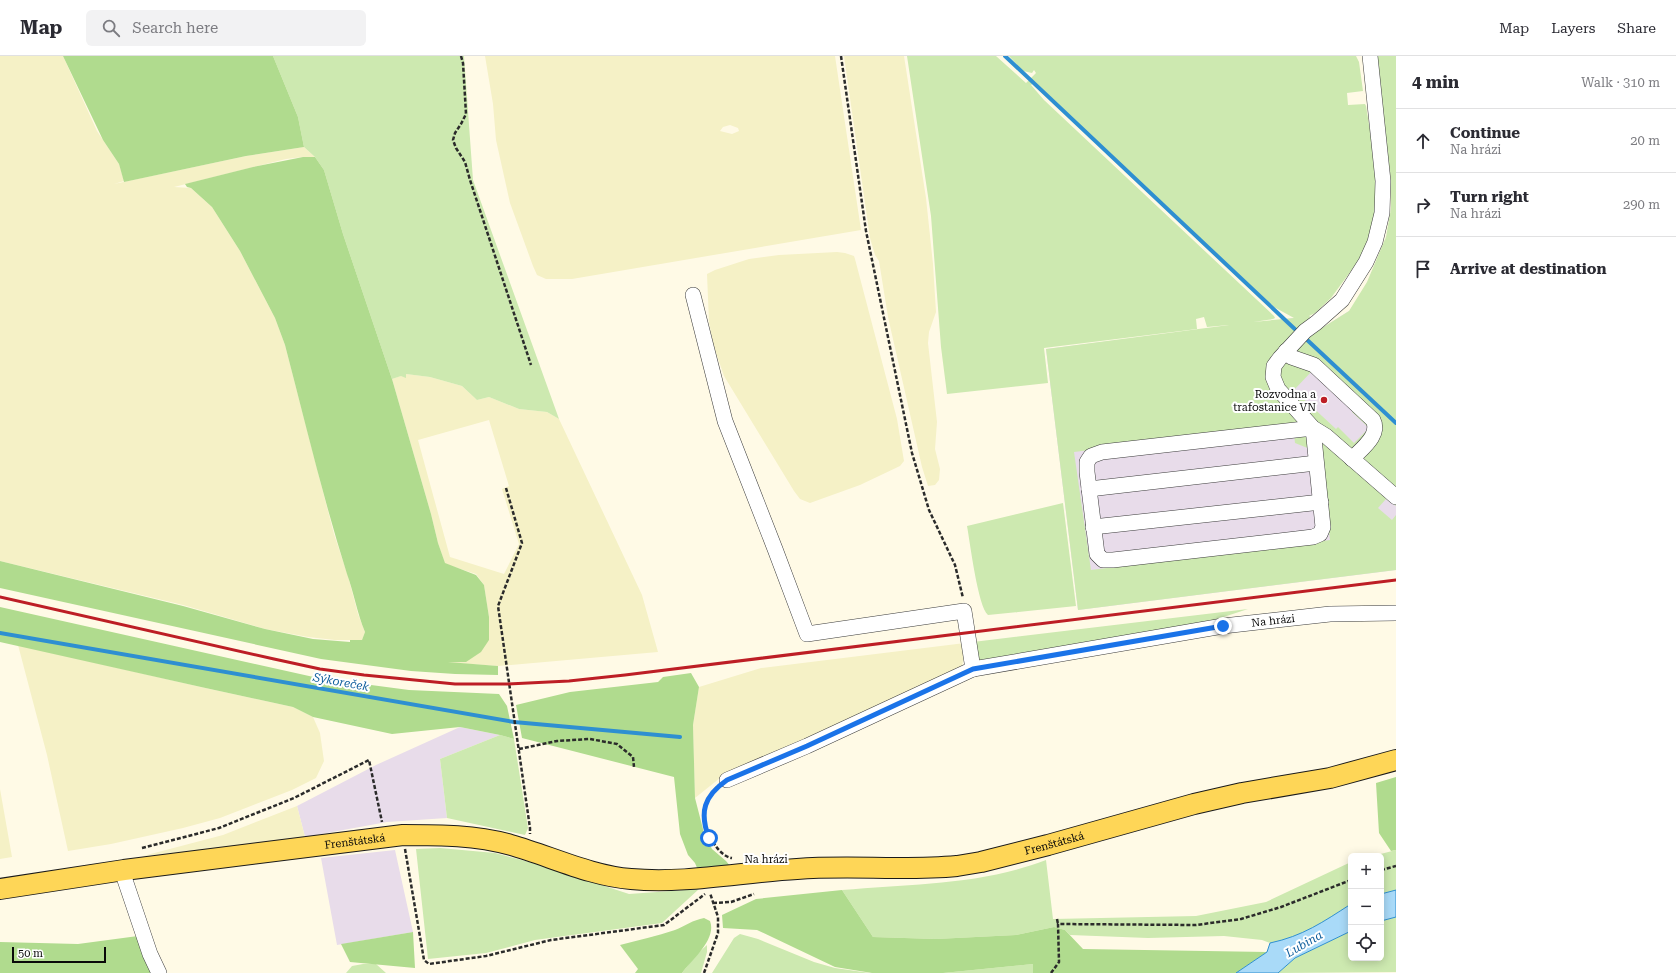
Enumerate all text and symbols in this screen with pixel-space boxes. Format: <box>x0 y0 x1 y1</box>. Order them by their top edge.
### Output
search box <box>86 10 366 46</box>
text: Map <box>20 16 62 39</box>
icon: search <box>100 17 122 39</box>
text: Search here <box>132 19 218 37</box>
text: Map <box>1499 20 1529 36</box>
text: Layers <box>1551 20 1595 36</box>
text: Share <box>1617 20 1656 36</box>
text: 4 min <box>1412 72 1459 92</box>
text: Walk · 310 m <box>1581 75 1660 90</box>
text: Continue <box>1450 124 1520 142</box>
icon: ahead <box>1412 130 1434 152</box>
text: 20 m <box>1630 133 1660 148</box>
text: Na hrázi <box>1450 142 1501 157</box>
text: Turn right <box>1450 188 1529 206</box>
icon: right <box>1412 194 1434 216</box>
text: 290 m <box>1623 197 1660 212</box>
text: Na hrázi <box>1450 206 1501 221</box>
icon: arrive <box>1412 258 1434 280</box>
text: Arrive at destination <box>1450 260 1606 278</box>
place label: Rozvodna a trafostanice VN <box>1233 388 1316 414</box>
marker: Rozvodna a trafostanice VN <box>1319 395 1329 405</box>
street label: Na hrázi <box>1251 611 1296 629</box>
route end <box>1214 617 1232 635</box>
water label: Sýkoreček <box>311 670 371 694</box>
route start <box>700 829 718 847</box>
street label: Frenštátská <box>1023 829 1085 857</box>
street label: Frenštátská <box>324 831 386 851</box>
street label: Na hrázi <box>744 853 788 866</box>
map controls <box>1348 853 1384 961</box>
button: + <box>1348 853 1384 889</box>
button: − <box>1348 889 1384 925</box>
button: locate <box>1348 925 1384 961</box>
water label: Lubina <box>1282 928 1325 961</box>
scale bar <box>12 945 106 964</box>
text: 50 m <box>18 947 43 960</box>

